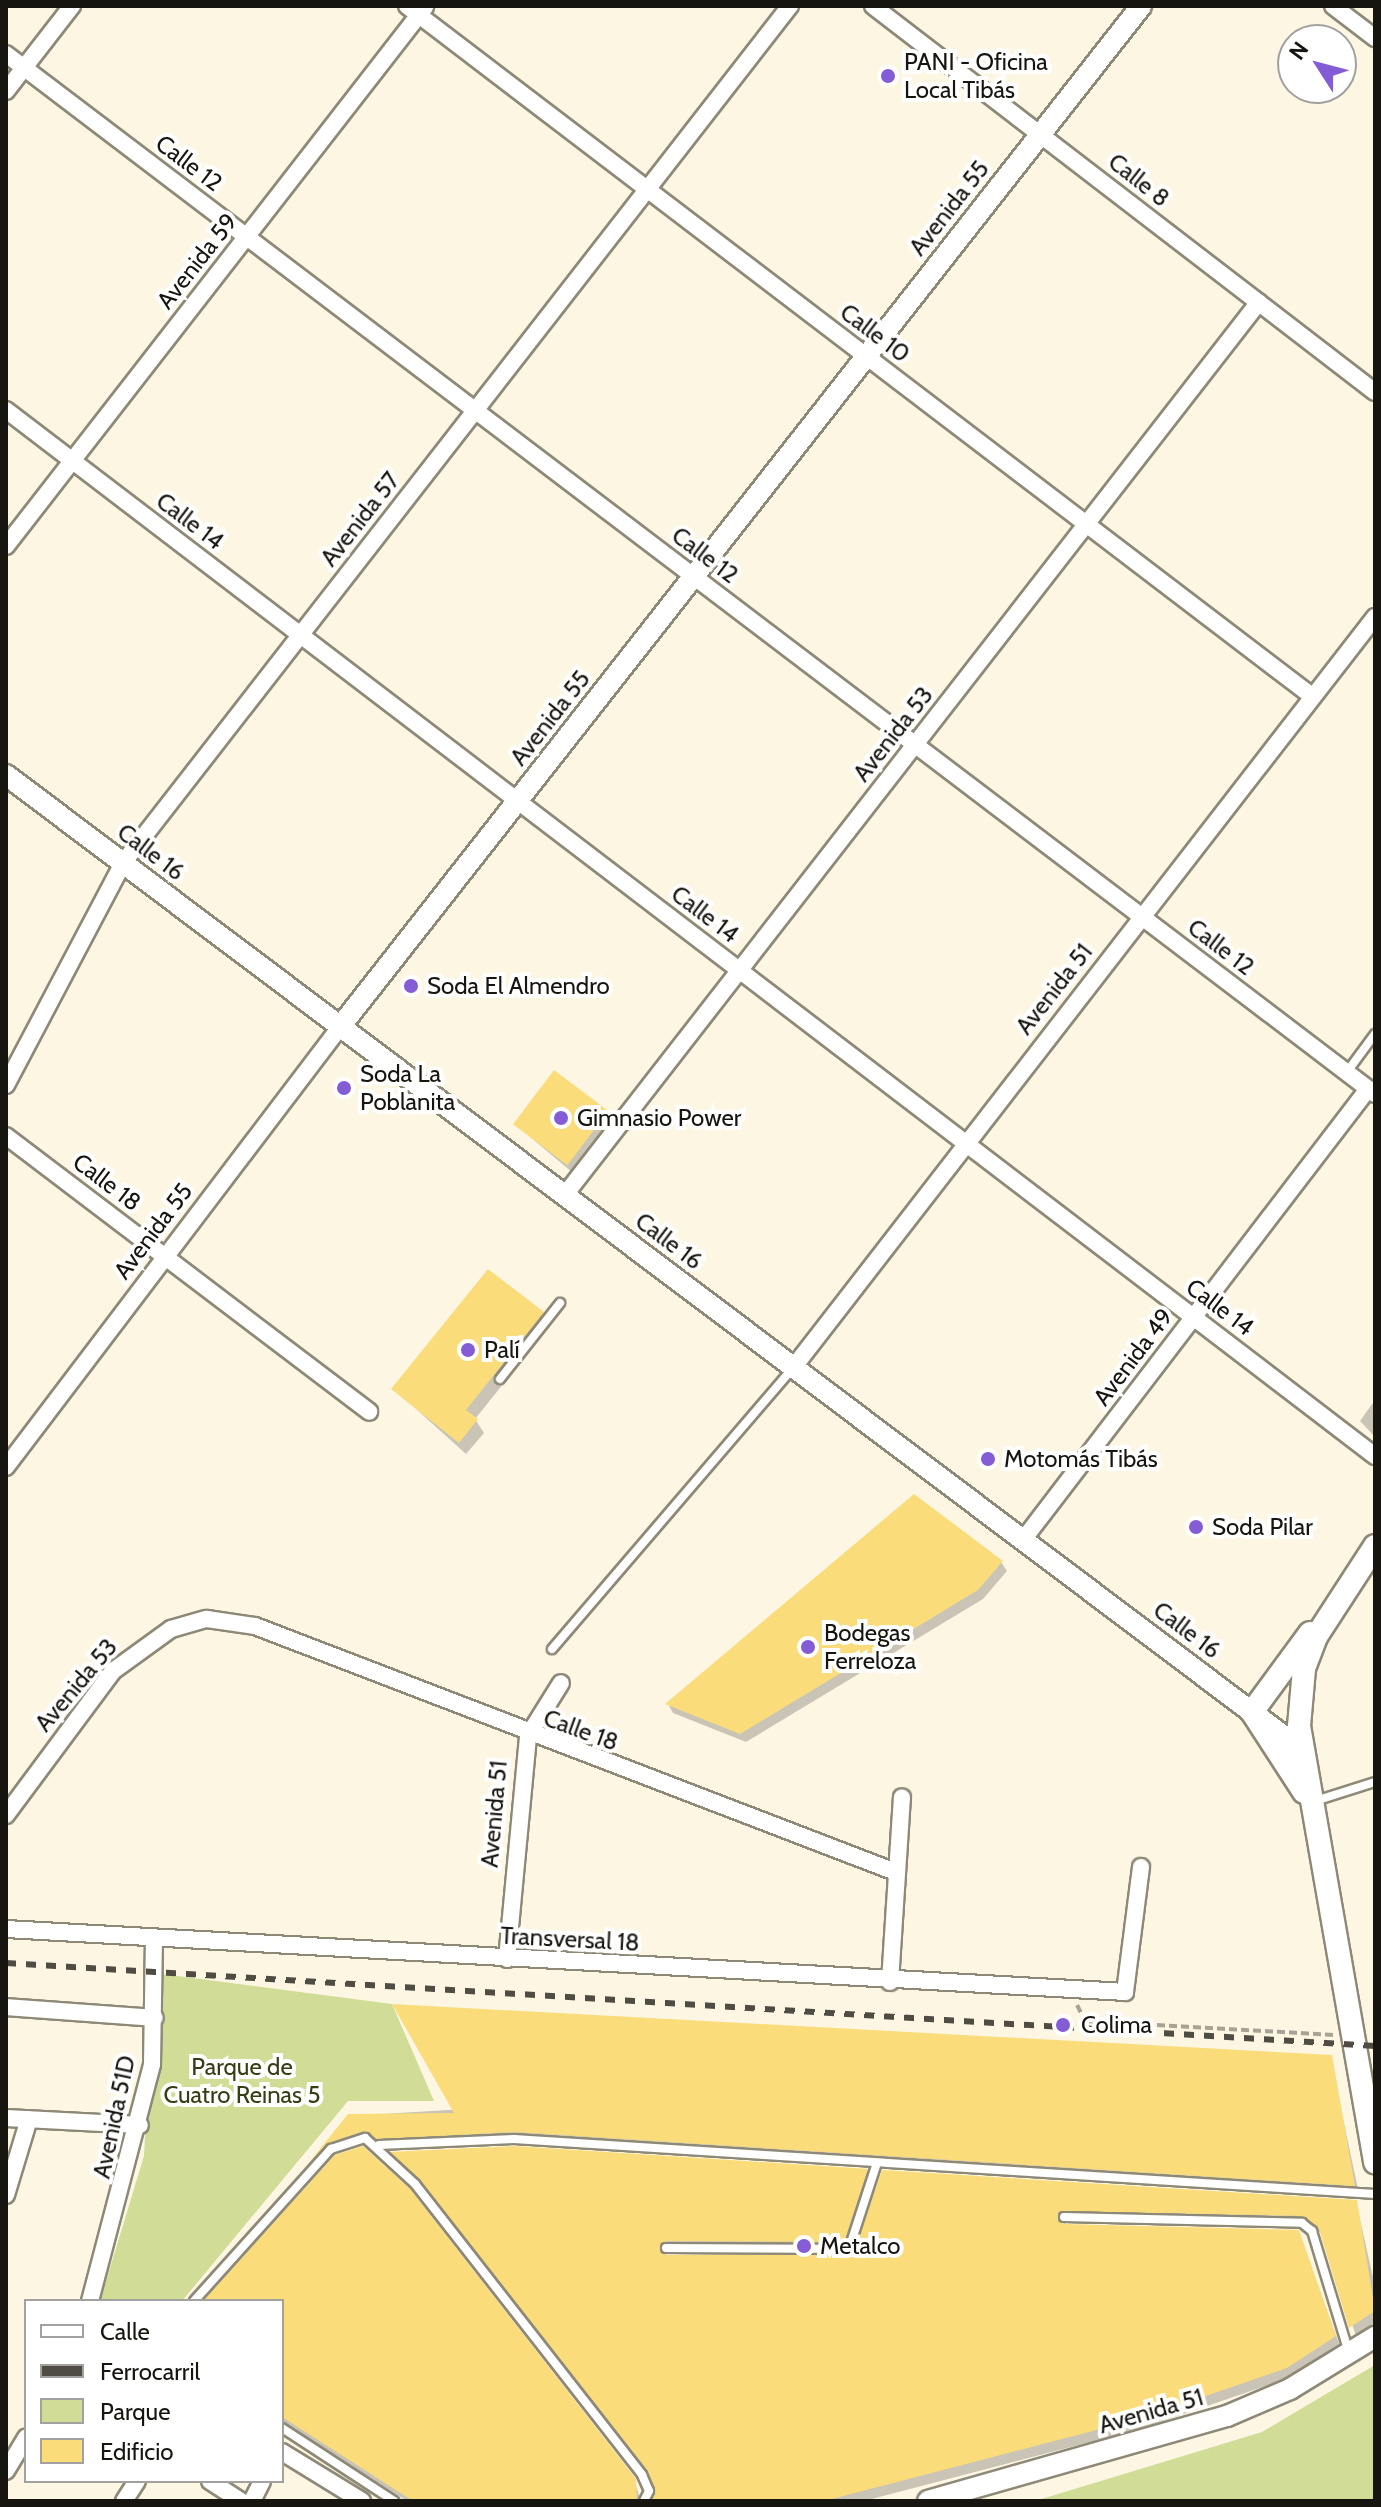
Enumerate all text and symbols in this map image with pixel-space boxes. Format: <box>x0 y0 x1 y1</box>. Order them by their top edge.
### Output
north arrow <box>1277 24 1357 104</box>
text: N <box>1283 37 1314 65</box>
place label: PANI - Oficina Local Tibás <box>904 48 1048 104</box>
marker: PANI - Oficina Local Tibás <box>879 67 897 85</box>
street label: Calle 12 <box>150 129 228 197</box>
street label: Calle 8 <box>1103 147 1175 213</box>
street label: Avenida 55 <box>903 155 995 261</box>
street label: Avenida 59 <box>151 208 243 314</box>
street label: Calle 10 <box>834 297 916 369</box>
street label: Avenida 57 <box>314 466 406 572</box>
street label: Calle 14 <box>151 486 229 556</box>
street label: Calle 12 <box>666 521 744 589</box>
street label: Avenida 55 <box>504 665 596 771</box>
street label: Avenida 53 <box>847 681 939 787</box>
street label: Calle 16 <box>112 817 190 887</box>
street label: Calle 14 <box>666 879 744 949</box>
street label: Calle 12 <box>1182 913 1260 981</box>
street label: Avenida 51 <box>1010 938 1098 1040</box>
place label: Soda El Almendro <box>427 972 610 1000</box>
marker: Soda El Almendro <box>402 977 420 995</box>
place label: Soda La Poblanita <box>360 1060 455 1116</box>
marker: Soda La Poblanita <box>335 1079 353 1097</box>
place label: Gimnasio Power <box>577 1104 741 1132</box>
marker: Gimnasio Power <box>552 1109 570 1127</box>
street label: Calle 18 <box>67 1147 147 1217</box>
street label: Avenida 55 <box>108 1177 198 1285</box>
street label: Calle 16 <box>630 1206 708 1276</box>
street label: Calle 14 <box>1181 1272 1259 1342</box>
street label: Avenida 49 <box>1087 1303 1179 1411</box>
place label: Palí <box>484 1336 520 1364</box>
marker: Palí <box>459 1341 477 1359</box>
place label: Motomás Tibás <box>1004 1445 1158 1473</box>
marker: Motomás Tibás <box>979 1450 997 1468</box>
place label: Soda Pilar <box>1212 1513 1313 1541</box>
marker: Soda Pilar <box>1187 1518 1205 1536</box>
street label: Calle 16 <box>1148 1595 1226 1665</box>
place label: Bodegas Ferreloza <box>824 1619 916 1675</box>
street label: Avenida 53 <box>29 1633 123 1737</box>
marker: Bodegas Ferreloza <box>799 1638 817 1656</box>
street label: Calle 18 <box>540 1703 622 1757</box>
street label: Avenida 51 <box>475 1759 513 1869</box>
street label: Transversal 18 <box>500 1921 640 1957</box>
place label: Colima <box>1081 2011 1152 2039</box>
marker: Colima <box>1052 2014 1074 2036</box>
street label: Avenida 51D <box>87 2053 141 2181</box>
park label: Parque de Cuatro Reinas 5 <box>164 2053 320 2109</box>
place label: Metalco <box>820 2232 901 2260</box>
marker: Metalco <box>795 2237 813 2255</box>
legend <box>24 2299 284 2483</box>
text: Calle <box>100 2317 150 2346</box>
text: Ferrocarril <box>100 2357 200 2386</box>
street label: Avenida 51 <box>1095 2382 1207 2440</box>
text: Parque <box>100 2397 170 2426</box>
text: Edificio <box>100 2437 174 2466</box>

